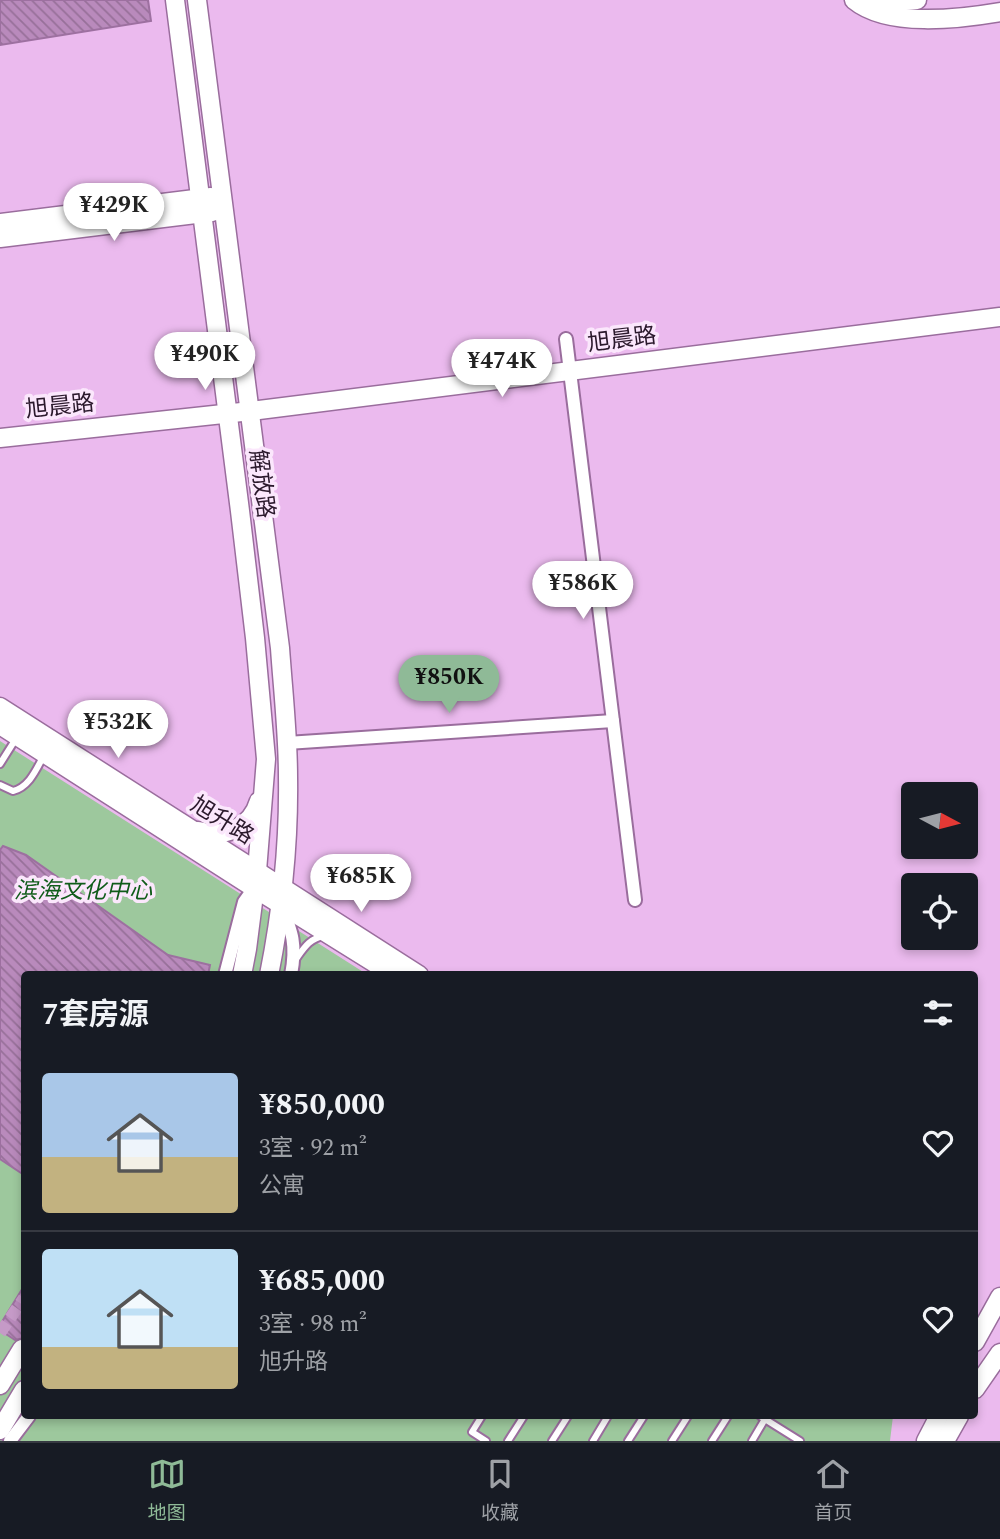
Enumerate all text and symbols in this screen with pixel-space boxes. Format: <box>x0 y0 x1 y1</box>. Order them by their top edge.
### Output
pin: ¥429K <box>65 184 163 243</box>
text: ¥429K <box>79 188 149 223</box>
street label: 旭晨路 <box>586 318 658 362</box>
pin: ¥490K <box>156 332 254 392</box>
text: ¥490K <box>170 337 240 372</box>
pin: ¥474K <box>453 340 551 399</box>
text: ¥474K <box>467 344 537 379</box>
street label: 旭晨路 <box>24 386 96 428</box>
street label: 解放路 <box>239 448 283 520</box>
pin: ¥586K <box>534 562 632 621</box>
text: ¥586K <box>548 566 618 601</box>
pin: ¥850K <box>400 656 498 715</box>
text: ¥850K <box>414 660 484 695</box>
pin: ¥532K <box>69 700 167 760</box>
text: ¥532K <box>83 705 153 740</box>
north arrow <box>901 782 978 859</box>
map controls <box>901 782 978 950</box>
street label: 旭升路 <box>183 788 261 854</box>
pin: ¥685K <box>312 855 410 914</box>
text: ¥685K <box>326 859 396 894</box>
button: locate <box>901 873 978 950</box>
park label: 滨海文化中心 <box>14 874 153 909</box>
text: 7套房源 <box>42 992 149 1038</box>
icon: filters <box>919 994 957 1032</box>
text: ¥850,000 <box>259 1082 385 1128</box>
icon: home <box>98 1101 182 1185</box>
icon: heart <box>919 1124 957 1162</box>
text: 3室 · 92 m² <box>259 1131 367 1166</box>
text: 公寓 <box>259 1169 305 1204</box>
text: ¥685,000 <box>259 1258 385 1304</box>
icon: home <box>98 1277 182 1361</box>
icon: heart <box>919 1300 957 1338</box>
text: 3室 · 98 m² <box>259 1307 367 1342</box>
text: 旭升路 <box>259 1345 328 1380</box>
tab: 地图 <box>148 1455 186 1528</box>
tab: 收藏 <box>481 1455 519 1528</box>
tab: 首页 <box>814 1455 852 1528</box>

